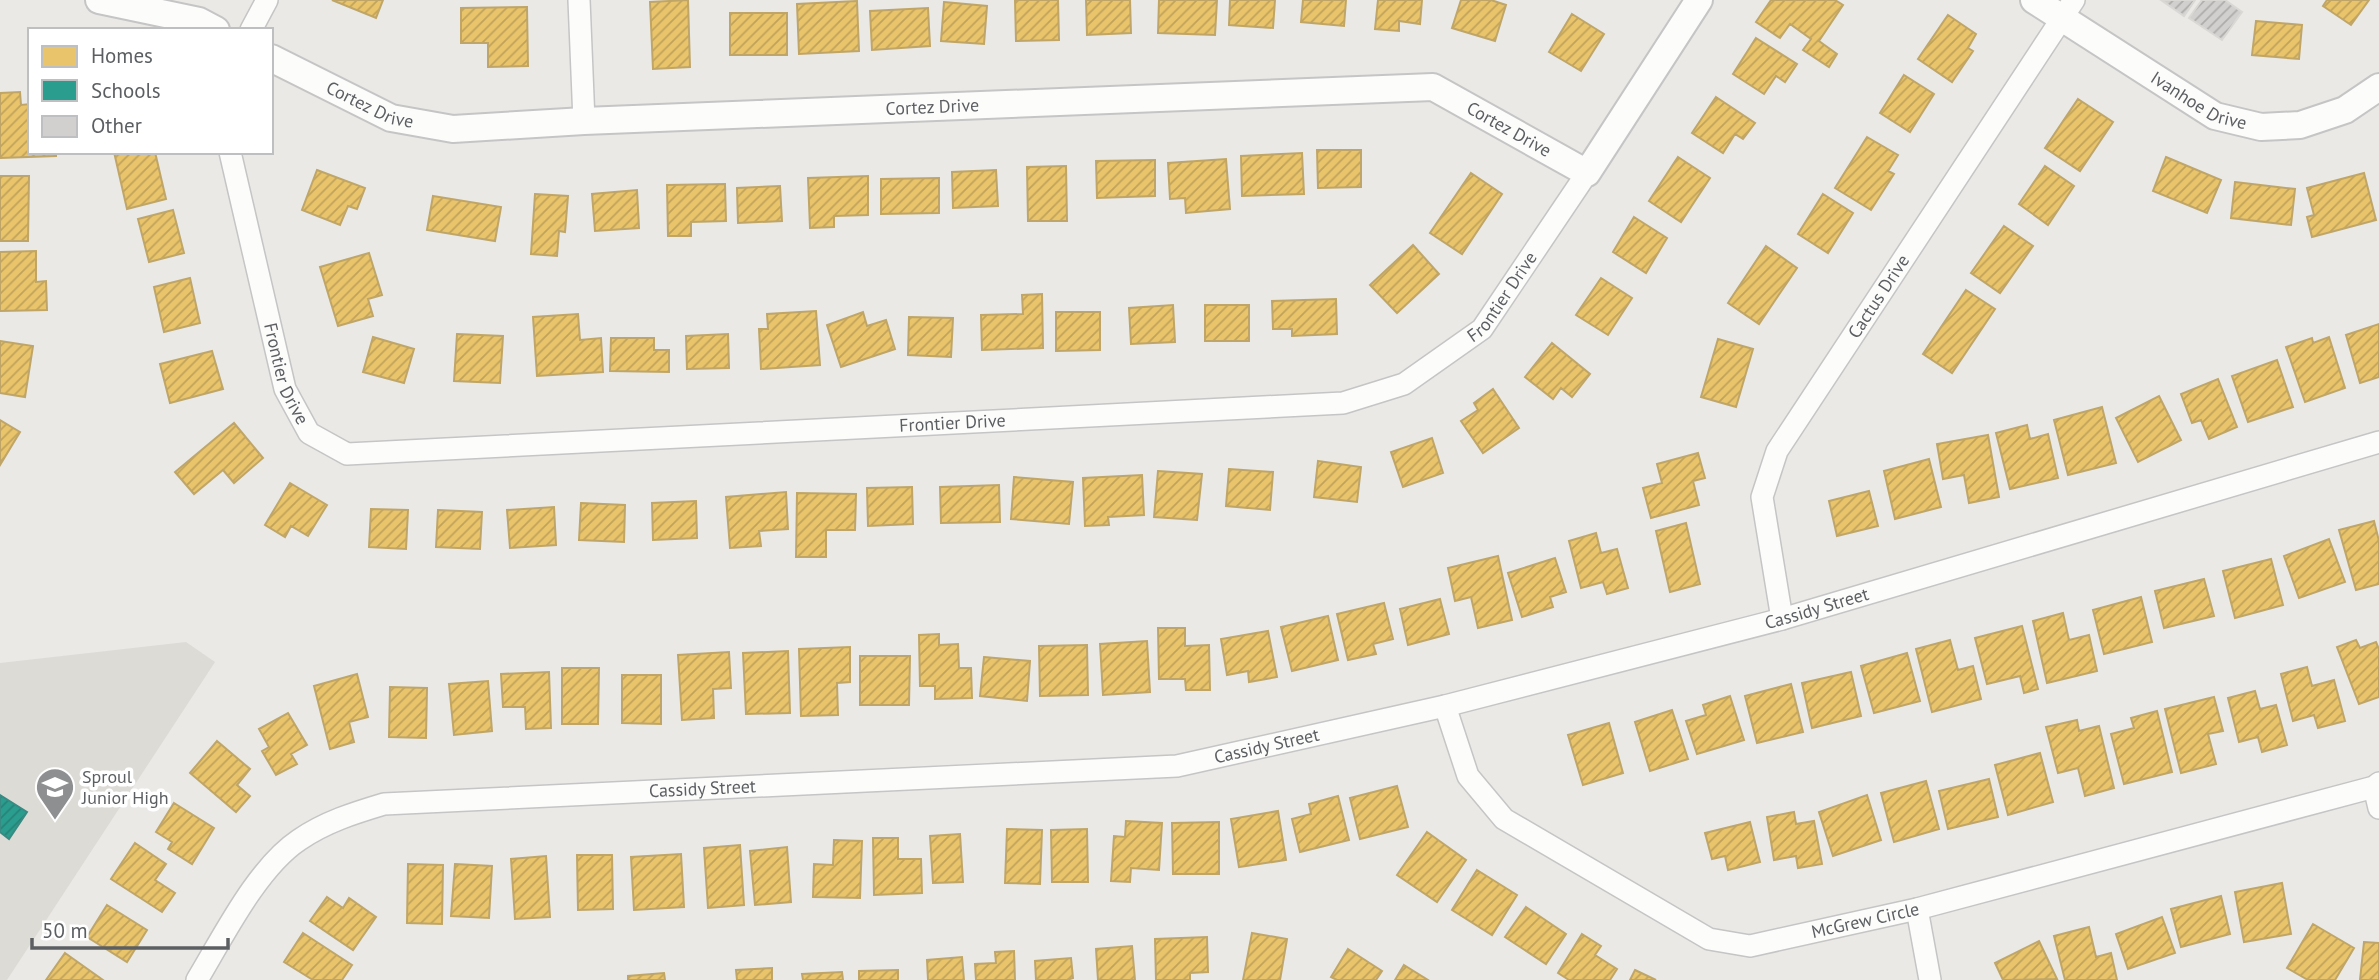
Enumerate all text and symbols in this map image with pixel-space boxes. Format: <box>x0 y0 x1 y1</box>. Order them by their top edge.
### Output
legend <box>28 28 273 154</box>
text: Homes <box>91 42 153 69</box>
street label: Ivanhoe Drive <box>2147 66 2249 134</box>
street label: Cortez Drive <box>323 76 415 133</box>
text: Schools <box>91 77 161 104</box>
street label: Cortez Drive <box>885 93 980 120</box>
street label: Cortez Drive <box>1463 96 1556 162</box>
text: Other <box>91 112 142 139</box>
street label: Frontier Drive <box>1462 247 1542 347</box>
street label: Cactus Drive <box>1842 250 1914 342</box>
street label: Frontier Drive <box>259 321 314 428</box>
street label: Frontier Drive <box>899 408 1006 437</box>
street label: Cassidy Street <box>1762 582 1871 634</box>
street label: Cassidy Street <box>1212 723 1321 768</box>
place label: Sproul Junior High <box>81 765 169 809</box>
school or university icon: Sproul Junior High <box>34 766 76 821</box>
street label: Cassidy Street <box>648 774 756 802</box>
street label: McGrew Circle <box>1809 897 1921 943</box>
scale bar <box>32 906 228 950</box>
text: 50 m <box>42 917 88 944</box>

